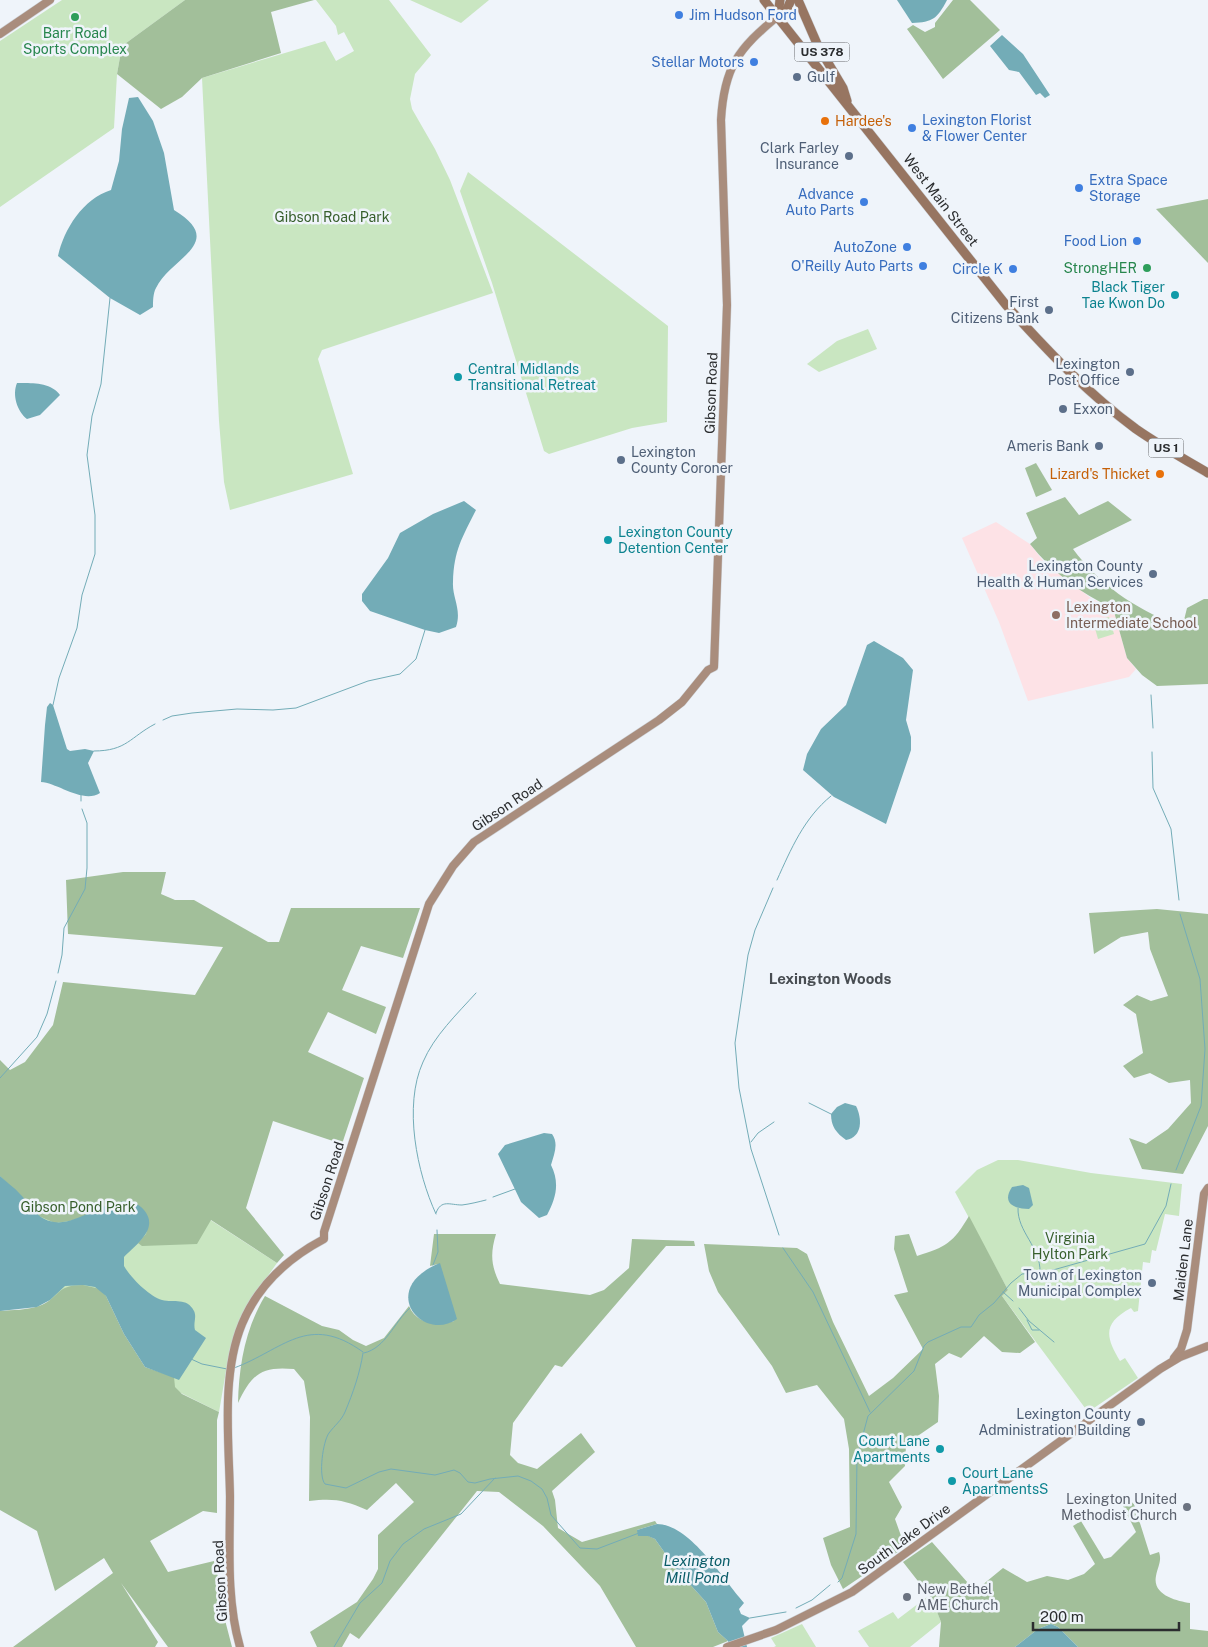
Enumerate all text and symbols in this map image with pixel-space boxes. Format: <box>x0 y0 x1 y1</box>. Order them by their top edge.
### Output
place label: Jim Hudson Ford <box>689 7 797 23</box>
marker: Jim Hudson Ford <box>673 9 685 21</box>
marker: Barr Road Sports Complex <box>69 11 81 23</box>
place label: Barr Road Sports Complex <box>23 25 127 57</box>
road number: US 378 <box>794 42 850 62</box>
place label: Stellar Motors <box>651 54 744 70</box>
marker: Stellar Motors <box>748 56 760 68</box>
place label: Gulf <box>807 69 835 85</box>
marker: Gulf <box>791 71 803 83</box>
place label: Lexington Florist & Flower Center <box>922 112 1032 144</box>
place label: Hardee's <box>835 113 892 129</box>
marker: Hardee's <box>819 115 831 127</box>
marker: Lexington Florist & Flower Center <box>906 122 918 134</box>
place label: Clark Farley Insurance <box>760 140 840 172</box>
marker: Clark Farley Insurance <box>843 150 855 162</box>
street label: West Main Street <box>900 151 982 249</box>
place label: Extra Space Storage <box>1089 172 1168 204</box>
marker: Extra Space Storage <box>1073 182 1085 194</box>
place label: Advance Auto Parts <box>785 186 854 218</box>
marker: Advance Auto Parts <box>858 196 870 208</box>
park label: Gibson Road Park <box>274 209 390 225</box>
place label: Food Lion <box>1064 233 1127 249</box>
marker: Food Lion <box>1131 235 1143 247</box>
place label: AutoZone <box>833 239 897 255</box>
marker: AutoZone <box>901 241 913 253</box>
place label: O'Reilly Auto Parts <box>791 258 913 274</box>
marker: O'Reilly Auto Parts <box>917 260 929 272</box>
place label: StrongHER <box>1063 260 1137 276</box>
place label: Circle K <box>952 261 1003 277</box>
marker: StrongHER <box>1141 262 1153 274</box>
marker: Circle K <box>1007 263 1019 275</box>
place label: Black Tiger Tae Kwon Do <box>1082 279 1165 311</box>
marker: Black Tiger Tae Kwon Do <box>1169 289 1181 301</box>
place label: First Citizens Bank <box>951 294 1039 326</box>
marker: First Citizens Bank <box>1043 304 1055 316</box>
street label: Gibson Road <box>702 352 720 434</box>
place label: Lexington Post Office <box>1048 356 1120 388</box>
place label: Central Midlands Transitional Retreat <box>468 361 596 393</box>
marker: Lexington Post Office <box>1124 366 1136 378</box>
marker: Central Midlands Transitional Retreat <box>452 371 464 383</box>
place label: Exxon <box>1073 401 1113 417</box>
marker: Exxon <box>1057 403 1069 415</box>
place label: Ameris Bank <box>1007 438 1089 454</box>
road number: US 1 <box>1148 438 1184 458</box>
marker: Ameris Bank <box>1093 440 1105 452</box>
place label: Lexington County Coroner <box>631 444 733 476</box>
marker: Lexington County Coroner <box>615 454 627 466</box>
place label: Lizard's Thicket <box>1050 466 1150 482</box>
marker: Lizard's Thicket <box>1154 468 1166 480</box>
place label: Lexington County Detention Center <box>618 524 733 556</box>
marker: Lexington County Detention Center <box>602 534 614 546</box>
place label: Lexington County Health & Human Services <box>977 558 1144 590</box>
marker: Lexington County Health & Human Services <box>1147 568 1159 580</box>
place label: Lexington Intermediate School <box>1066 599 1197 631</box>
marker: Lexington Intermediate School <box>1050 609 1062 621</box>
street label: Gibson Road <box>469 776 545 834</box>
district label: Lexington Woods <box>769 970 891 987</box>
street label: Gibson Road <box>307 1140 347 1222</box>
park label: Gibson Pond Park <box>21 1199 136 1215</box>
street label: Maiden Lane <box>1170 1218 1196 1302</box>
park label: Virginia Hylton Park <box>1032 1230 1108 1262</box>
place label: Town of Lexington Municipal Complex <box>1018 1267 1142 1299</box>
marker: Town of Lexington Municipal Complex <box>1146 1277 1158 1289</box>
place label: Lexington County Administration Building <box>978 1406 1132 1438</box>
marker: Lexington County Administration Building <box>1135 1416 1147 1428</box>
place label: Court Lane Apartments <box>853 1433 930 1465</box>
marker: Court Lane Apartments <box>934 1443 946 1455</box>
place label: Court Lane ApartmentsS <box>962 1465 1048 1497</box>
marker: Court Lane ApartmentsS <box>946 1475 958 1487</box>
place label: Lexington United Methodist Church <box>1061 1491 1177 1523</box>
street label: South Lake Drive <box>855 1500 953 1578</box>
marker: Lexington United Methodist Church <box>1181 1501 1193 1513</box>
street label: Gibson Road <box>210 1540 230 1622</box>
water label: Lexington Mill Pond <box>664 1552 730 1586</box>
place label: New Bethel AME Church <box>917 1581 998 1613</box>
marker: New Bethel AME Church <box>901 1591 913 1603</box>
scale bar <box>1033 1600 1179 1632</box>
text: 200 m <box>1040 1608 1084 1625</box>

